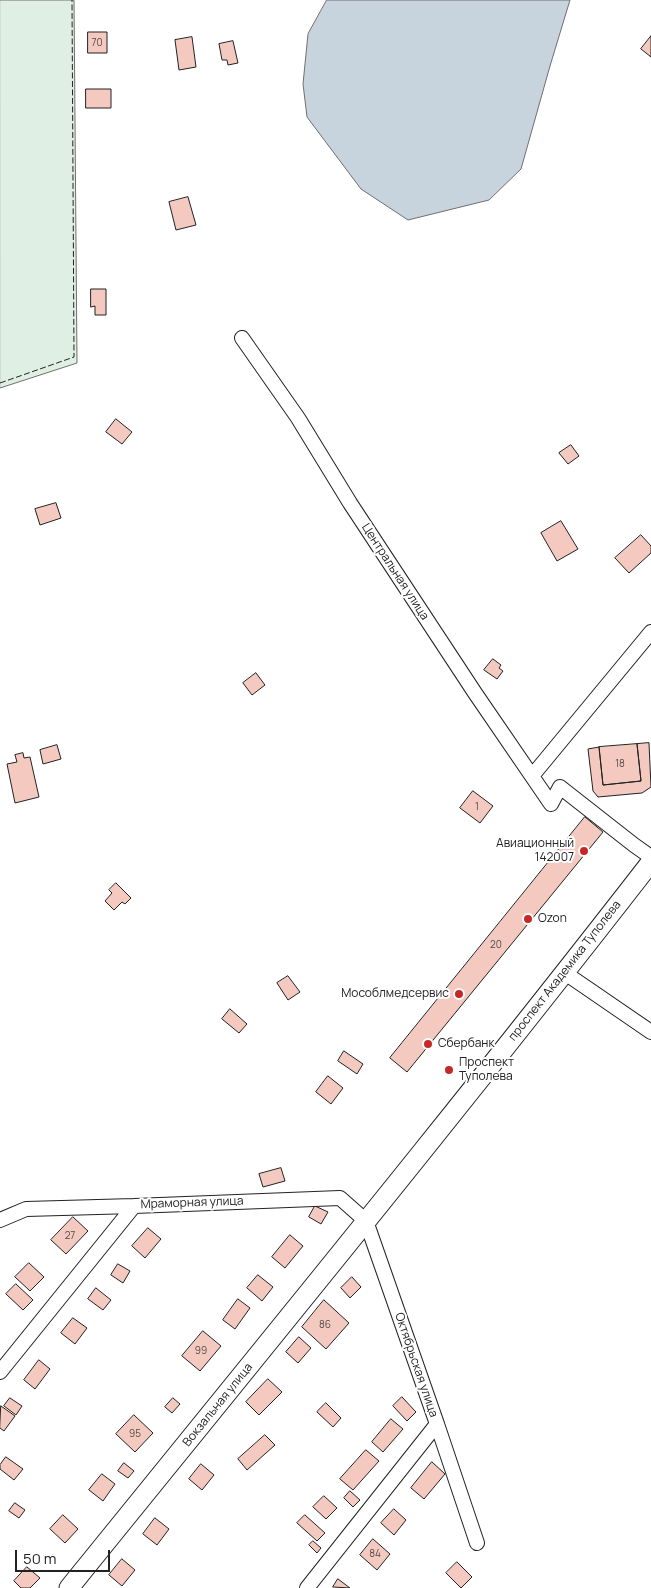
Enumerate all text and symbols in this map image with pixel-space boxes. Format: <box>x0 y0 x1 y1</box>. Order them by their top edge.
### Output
house number: 70 <box>91 37 103 49</box>
street label: Центральная улица <box>358 521 432 623</box>
house number: 18 <box>615 758 625 770</box>
house number: 1 <box>475 801 479 813</box>
place label: Авиационный 142007 <box>496 837 574 865</box>
marker: Авиационный 142007 <box>578 845 590 857</box>
street label: проспект Академика Туполева <box>506 898 624 1044</box>
place label: Ozon <box>538 912 567 926</box>
marker: Ozon <box>522 913 534 925</box>
house number: 20 <box>490 939 502 951</box>
place label: Мособлмедсервис <box>341 987 449 1001</box>
marker: Мособлмедсервис <box>453 988 465 1000</box>
place label: Сбербанк <box>438 1037 494 1051</box>
marker: Сбербанк <box>422 1038 434 1050</box>
place label: Проспект Туполева <box>459 1056 514 1084</box>
marker: Проспект Туполева <box>443 1064 455 1076</box>
street label: Мраморная улица <box>140 1194 244 1212</box>
house number: 27 <box>65 1230 75 1242</box>
street label: Октябрьская улица <box>391 1311 441 1419</box>
house number: 86 <box>319 1319 331 1331</box>
house number: 99 <box>195 1345 207 1357</box>
street label: Вокзальная улица <box>180 1360 256 1450</box>
house number: 95 <box>129 1428 141 1440</box>
scale bar <box>18 1540 112 1572</box>
text: 50 m <box>23 1548 57 1569</box>
house number: 84 <box>369 1548 381 1560</box>

